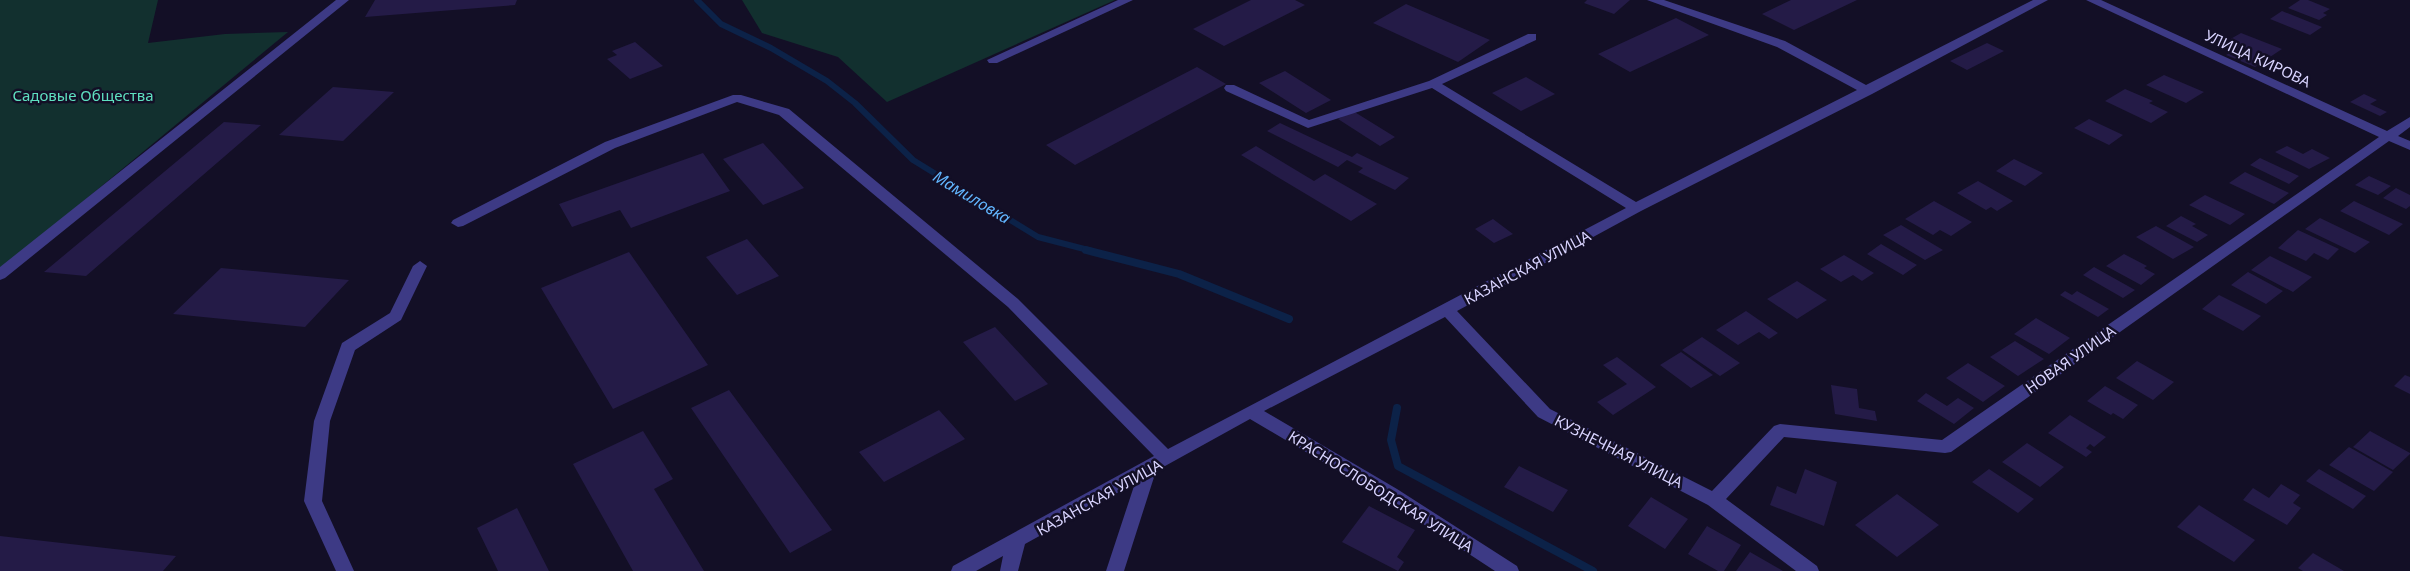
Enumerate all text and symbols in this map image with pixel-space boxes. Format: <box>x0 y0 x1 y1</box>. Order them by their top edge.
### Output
street label: УЛИЦА КИРОВА <box>2202 25 2315 92</box>
park label: Садовые Общества <box>12 85 154 105</box>
water label: Мамиловка <box>929 165 1015 229</box>
street label: КАЗАНСКАЯ УЛИЦА <box>1460 225 1594 309</box>
street label: НОВАЯ УЛИЦА <box>2021 320 2119 398</box>
street label: КУЗНЕЧНАЯ УЛИЦА <box>1551 410 1687 492</box>
street label: КРАСНОСЛОБОДСКАЯ УЛИЦА <box>1285 426 1478 557</box>
street label: КАЗАНСКАЯ УЛИЦА <box>1033 454 1166 540</box>

